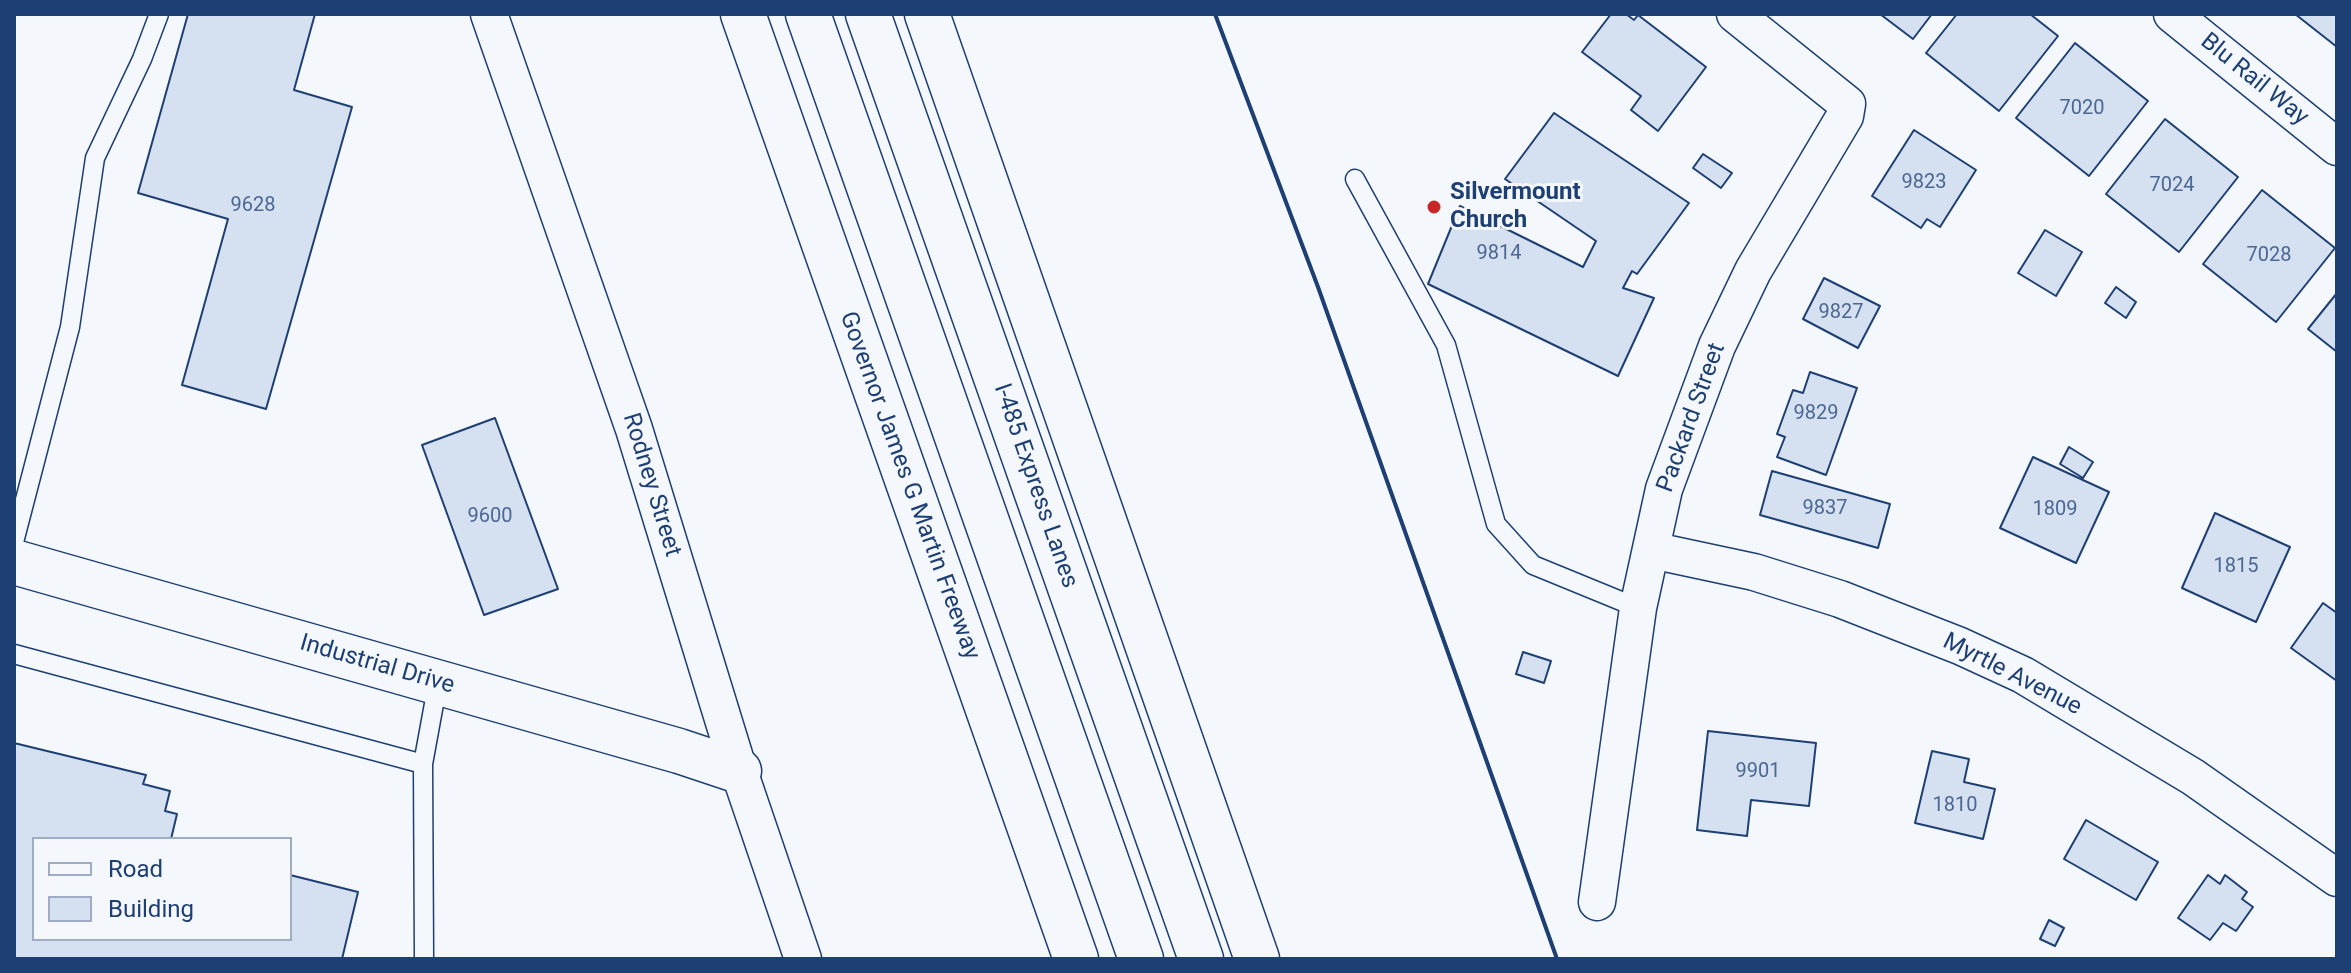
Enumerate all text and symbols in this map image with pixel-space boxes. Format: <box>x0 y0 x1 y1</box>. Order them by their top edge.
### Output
street label: Blu Rail Way <box>2194 28 2314 132</box>
house number: 7020 <box>2060 97 2104 121</box>
house number: 9823 <box>1902 171 1946 195</box>
house number: 7024 <box>2150 174 2194 198</box>
place label: Silvermount Church <box>1450 179 1581 235</box>
house number: 9628 <box>231 194 275 218</box>
marker: Silvermount Church <box>1425 198 1443 216</box>
house number: 9814 <box>1477 242 1521 266</box>
house number: 7028 <box>2247 244 2291 268</box>
house number: 9827 <box>1819 301 1863 325</box>
street label: Governor James G Martin Freeway <box>833 308 985 664</box>
street label: Packard Street <box>1652 340 1732 496</box>
street label: I-485 Express Lanes <box>986 380 1084 592</box>
house number: 9829 <box>1794 402 1838 426</box>
street label: Rodney Street <box>616 410 686 560</box>
house number: 9837 <box>1803 497 1847 521</box>
house number: 1809 <box>2033 498 2077 522</box>
house number: 9600 <box>468 505 512 529</box>
house number: 1815 <box>2214 555 2258 579</box>
street label: Myrtle Avenue <box>1938 628 2086 722</box>
street label: Industrial Drive <box>296 629 458 701</box>
house number: 9901 <box>1736 760 1780 784</box>
house number: 1810 <box>1933 794 1977 818</box>
legend <box>32 837 292 941</box>
text: Road <box>108 855 163 883</box>
text: Building <box>108 895 194 923</box>

